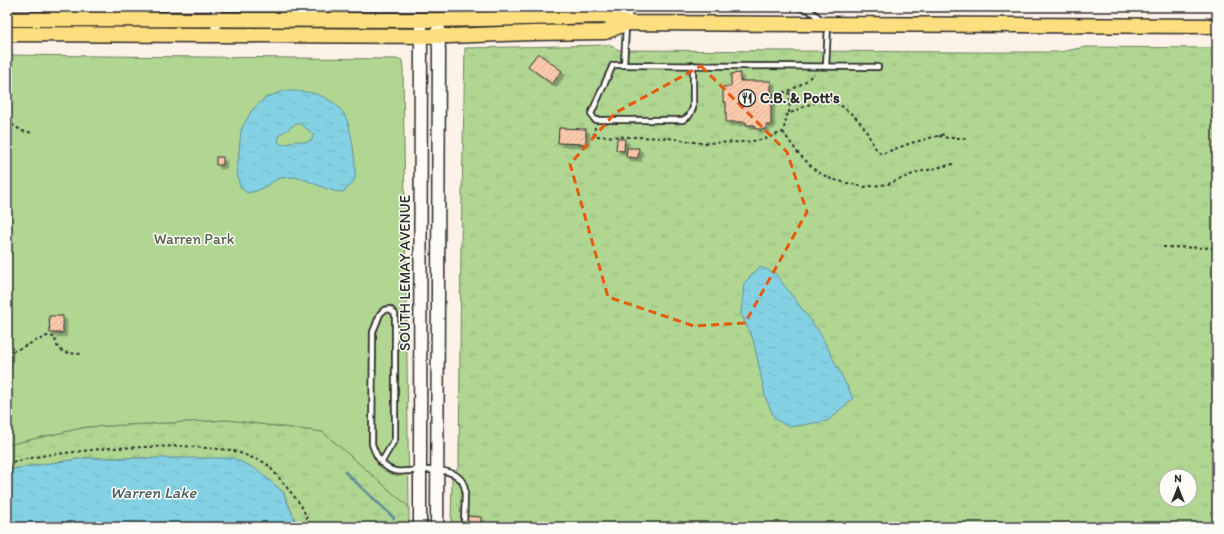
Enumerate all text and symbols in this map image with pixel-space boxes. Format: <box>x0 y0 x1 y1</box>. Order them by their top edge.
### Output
restaurant icon: C.B. & Pott's <box>737 88 757 108</box>
place label: C.B. & Pott's <box>760 89 840 107</box>
street label: SOUTH LEMAY AVENUE <box>396 195 414 351</box>
park label: Warren Park <box>154 230 235 248</box>
north arrow <box>1158 468 1198 508</box>
text: N <box>1174 472 1182 485</box>
water label: Warren Lake <box>110 483 197 502</box>

